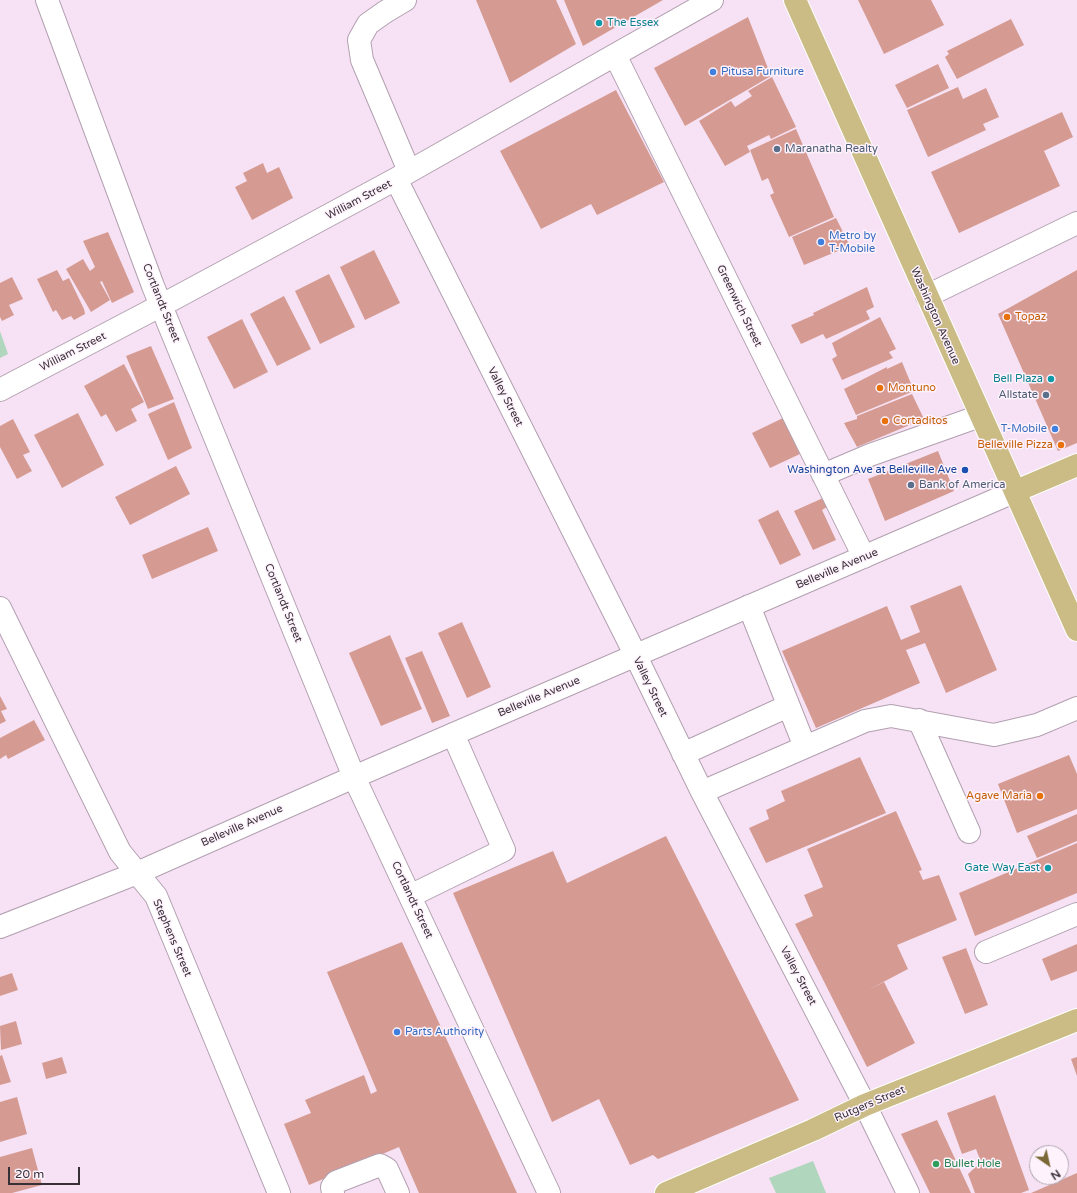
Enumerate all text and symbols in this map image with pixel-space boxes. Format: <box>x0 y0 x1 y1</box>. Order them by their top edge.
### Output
place label: The Essex <box>607 16 659 30</box>
marker: The Essex <box>594 18 604 28</box>
place label: Pitusa Furniture <box>721 65 804 79</box>
marker: Pitusa Furniture <box>708 67 718 77</box>
place label: Maranatha Realty <box>785 142 878 156</box>
marker: Maranatha Realty <box>772 144 782 154</box>
street label: William Street <box>324 177 394 223</box>
place label: Metro by T-Mobile <box>829 229 876 255</box>
marker: Metro by T-Mobile <box>816 237 826 247</box>
street label: Cortlandt Street <box>139 262 183 344</box>
street label: Greenwich Street <box>713 263 765 349</box>
street label: Washington Avenue <box>908 265 962 367</box>
place label: Topaz <box>1015 310 1046 324</box>
marker: Topaz <box>1002 312 1012 322</box>
street label: William Street <box>38 330 108 374</box>
street label: Valley Street <box>484 365 526 429</box>
place label: Bell Plaza <box>993 372 1043 386</box>
marker: Bell Plaza <box>1046 374 1056 384</box>
place label: Montuno <box>888 381 936 395</box>
marker: Montuno <box>875 383 885 393</box>
place label: Allstate <box>999 388 1038 402</box>
marker: Allstate <box>1041 390 1051 400</box>
place label: Cortaditos <box>893 414 948 428</box>
marker: Cortaditos <box>880 416 890 426</box>
place label: T-Mobile <box>1001 422 1047 436</box>
marker: T-Mobile <box>1050 424 1060 434</box>
place label: Belleville Pizza <box>977 438 1053 452</box>
marker: Belleville Pizza <box>1056 440 1066 450</box>
place label: Washington Ave at Belleville Ave <box>787 463 957 477</box>
marker: Washington Ave at Belleville Ave <box>960 465 970 475</box>
place label: Bank of America <box>919 478 1006 492</box>
marker: Bank of America <box>906 480 916 490</box>
street label: Belleville Avenue <box>794 546 880 592</box>
street label: Cortlandt Street <box>261 562 305 644</box>
street label: Valley Street <box>630 655 670 719</box>
street label: Belleville Avenue <box>496 674 582 720</box>
place label: Agave Maria <box>966 789 1032 803</box>
marker: Agave Maria <box>1035 791 1045 801</box>
street label: Belleville Avenue <box>199 802 285 850</box>
street label: Cortlandt Street <box>388 859 436 941</box>
place label: Gate Way East <box>964 861 1040 875</box>
marker: Gate Way East <box>1043 863 1053 873</box>
street label: Stephens Street <box>150 897 194 979</box>
street label: Valley Street <box>777 944 819 1008</box>
place label: Parts Authority <box>405 1025 484 1039</box>
marker: Parts Authority <box>392 1027 402 1037</box>
street label: Rutgers Street <box>833 1083 907 1125</box>
north arrow <box>1029 1145 1069 1185</box>
place label: Bullet Hole <box>944 1157 1001 1171</box>
scale bar <box>10 1159 82 1185</box>
marker: Bullet Hole <box>931 1159 941 1169</box>
text: 20 m <box>15 1167 44 1181</box>
text: N <box>1048 1167 1063 1182</box>

